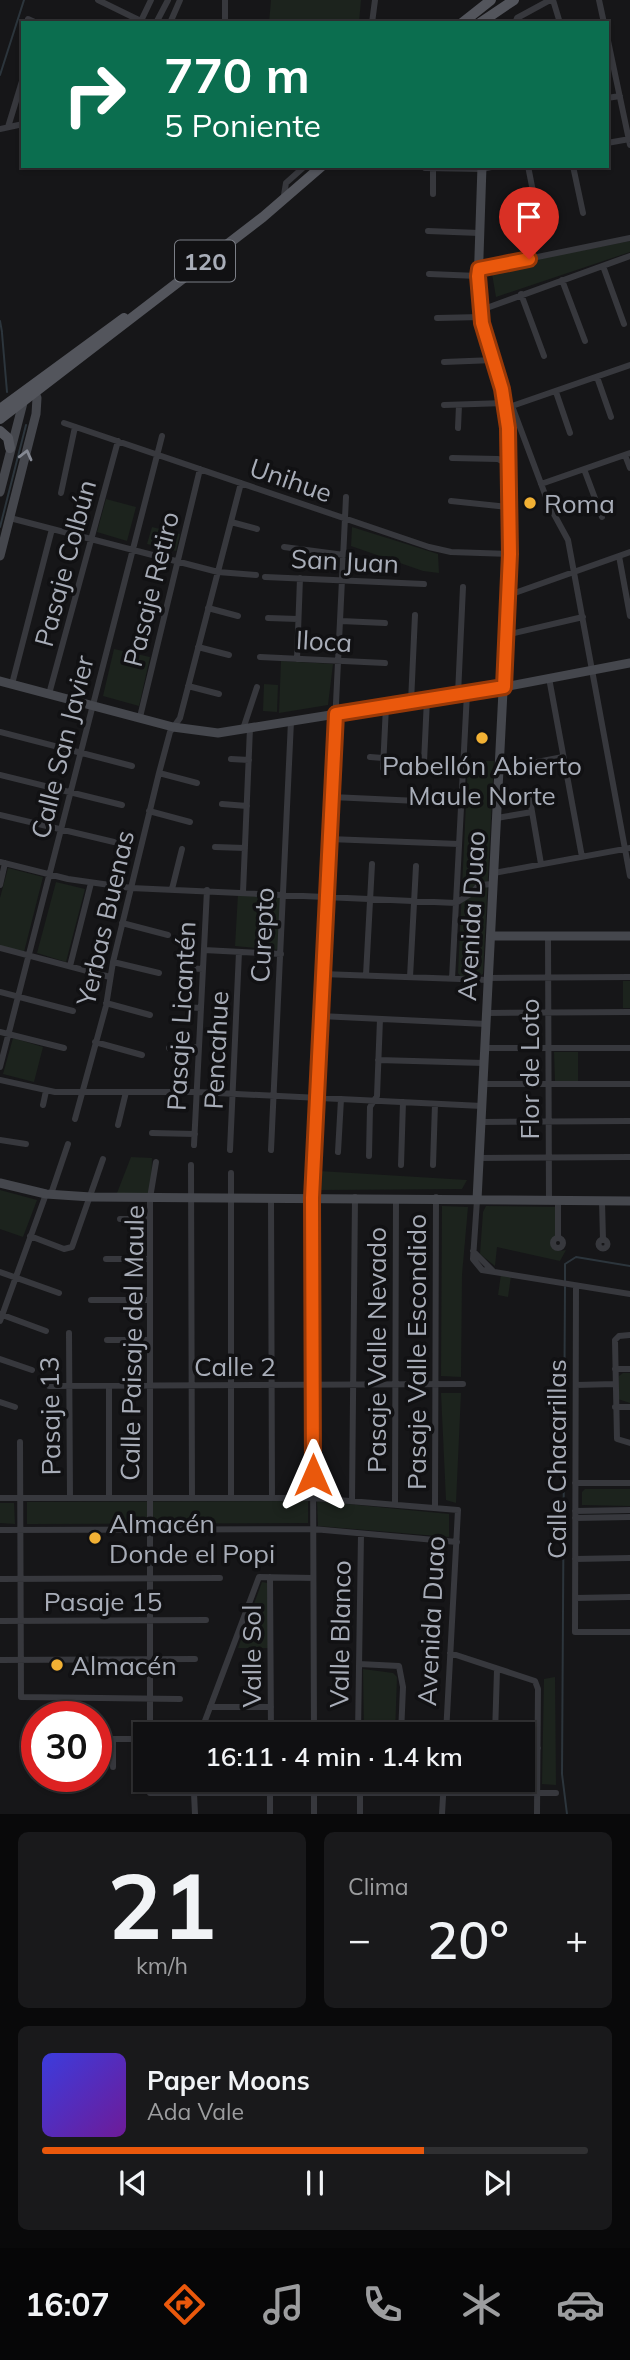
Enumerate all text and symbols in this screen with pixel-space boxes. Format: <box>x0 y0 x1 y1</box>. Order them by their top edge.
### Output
text: 770 m <box>164 44 310 105</box>
icon: right <box>49 49 140 140</box>
text: 5 Poniente <box>164 105 321 145</box>
pin <box>499 187 559 259</box>
icon: arrive <box>510 198 548 236</box>
road number: 120 <box>175 240 235 282</box>
one-way arrow <box>18 450 32 462</box>
street label: Unihue <box>246 451 336 509</box>
street label: Pasaje Colbún <box>27 476 103 650</box>
place label: Roma <box>544 487 615 520</box>
marker: Roma <box>522 495 538 511</box>
street label: Pasaje Retiro <box>116 508 186 670</box>
street label: San Juan <box>290 542 400 580</box>
street label: Iloca <box>295 623 353 659</box>
street label: Calle San Javier <box>23 651 101 842</box>
marker: Pabellón Abierto Maule Norte <box>474 730 490 746</box>
place label: Pabellón Abierto Maule Norte <box>382 749 582 812</box>
street label: Yerbas Buenas <box>69 827 141 1010</box>
street label: Avenida Duao <box>450 830 492 1002</box>
street label: Curepto <box>243 887 281 983</box>
street label: Pasaje Licantén <box>160 920 202 1112</box>
street label: Pencahue <box>196 990 236 1110</box>
street label: Flor de Loto <box>513 999 546 1139</box>
street label: Calle Paisaje del Maule <box>113 1205 151 1481</box>
street label: Pasaje Valle Escondido <box>400 1214 433 1490</box>
street label: Pasaje Valle Nevado <box>360 1227 393 1473</box>
street label: Calle 2 <box>194 1350 276 1383</box>
street label: Pasaje 13 <box>32 1356 68 1476</box>
street label: Calle Chacarillas <box>540 1359 573 1559</box>
position arrow <box>276 1438 350 1512</box>
place label: Almacén Donde el Popi <box>109 1507 275 1570</box>
marker: Almacén Donde el Popi <box>87 1530 103 1546</box>
street label: Avenida Duao <box>410 1535 452 1707</box>
street label: Valle Blanco <box>322 1560 358 1708</box>
street label: Pasaje 15 <box>44 1585 162 1618</box>
street label: Valle Sol <box>235 1605 268 1707</box>
place label: Almacén <box>71 1649 177 1682</box>
marker: Almacén <box>49 1657 65 1673</box>
speed limit sign: 30 <box>21 1701 112 1792</box>
text: 16:11 · 4 min · 1.4 km <box>205 1740 463 1773</box>
text: 21 <box>107 1848 217 1962</box>
text: Clima <box>348 1872 409 1901</box>
text: 20° <box>427 1907 509 1972</box>
text: − <box>348 1915 371 1963</box>
text: + <box>565 1915 588 1963</box>
text: km/h <box>136 1951 188 1980</box>
text: Paper Moons <box>147 2064 310 2097</box>
text: Ada Vale <box>147 2097 244 2126</box>
icon: previous <box>114 2164 152 2202</box>
icon: pause <box>296 2164 334 2202</box>
icon: next <box>478 2164 516 2202</box>
icon: directions <box>160 2280 209 2329</box>
icon: music <box>259 2280 308 2329</box>
icon: phone <box>358 2280 407 2329</box>
icon: climate <box>457 2280 506 2329</box>
icon: car <box>556 2280 605 2329</box>
text: 16:07 <box>25 2284 110 2324</box>

